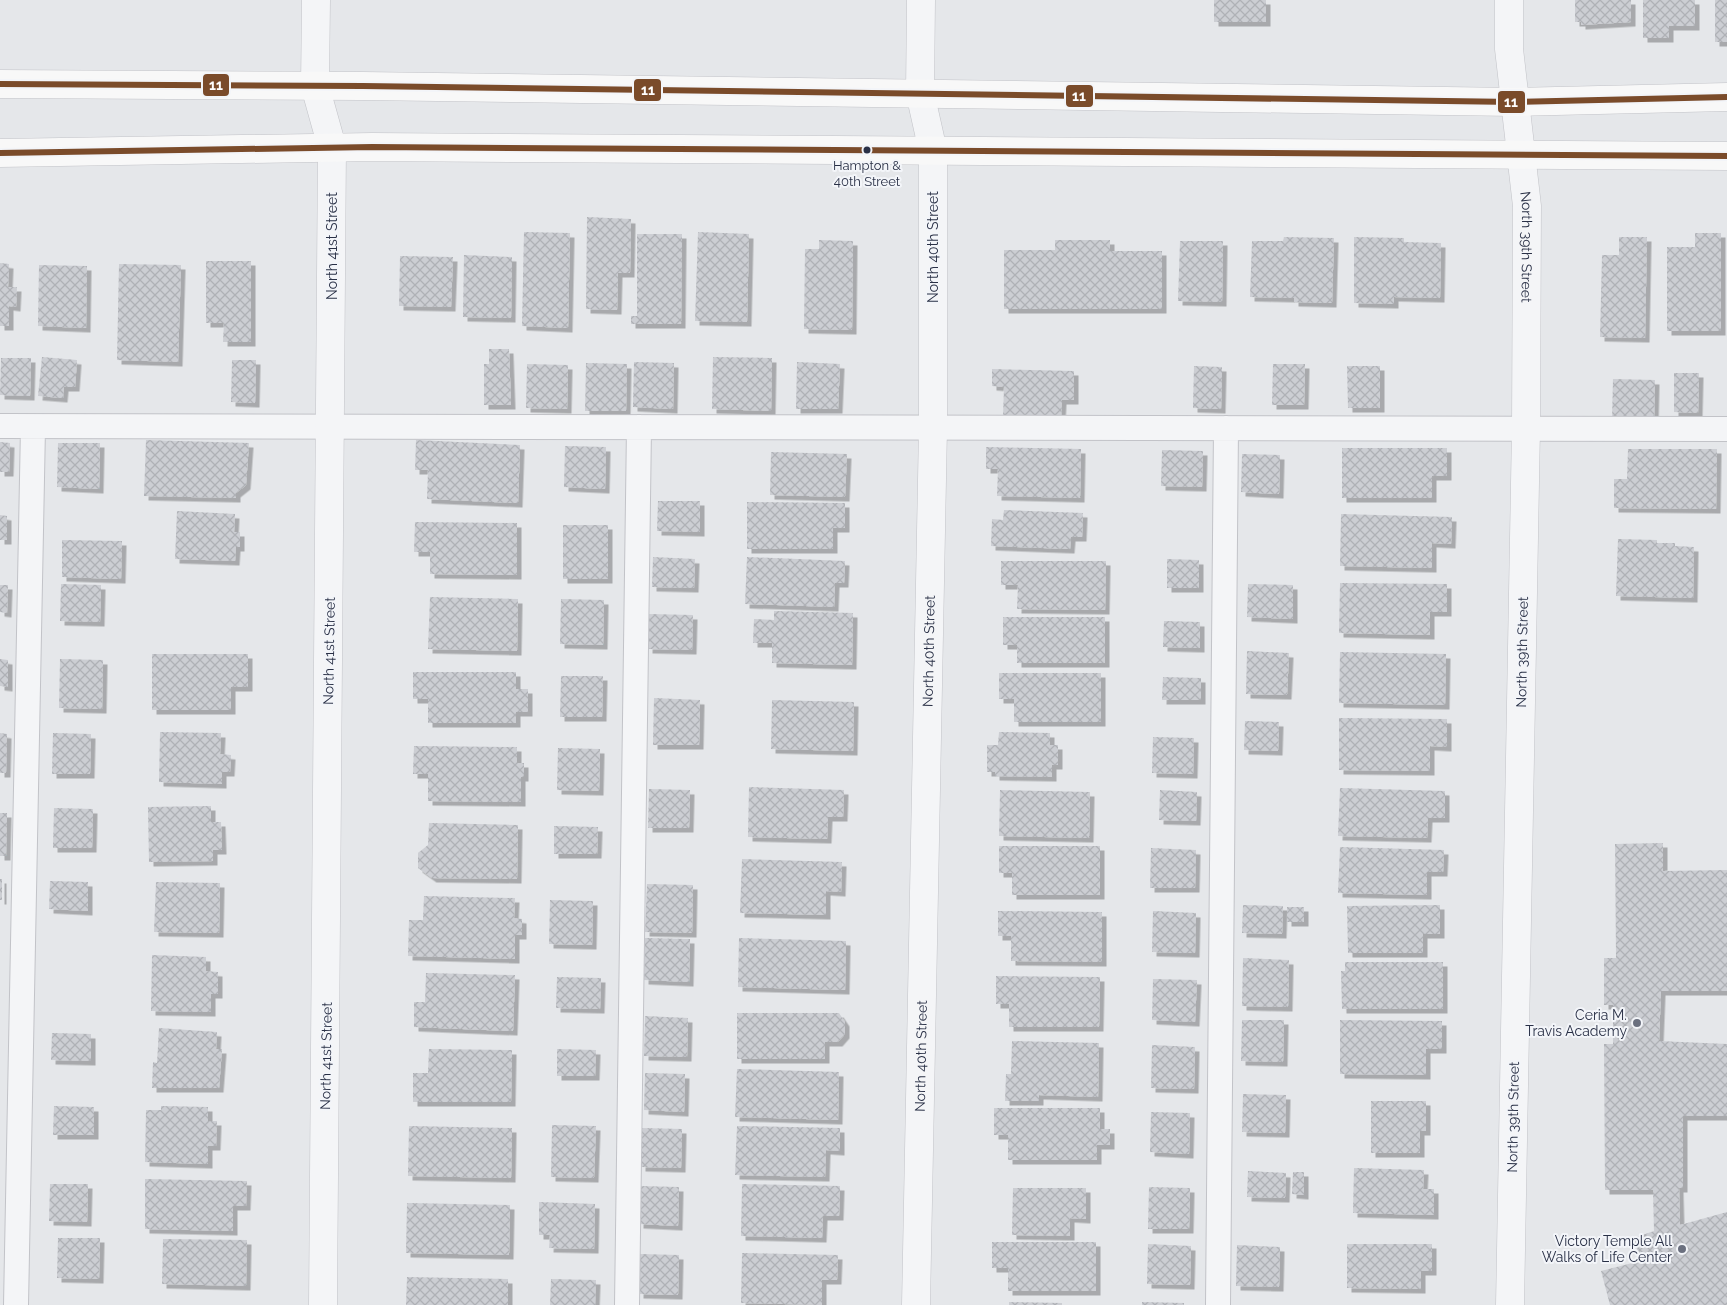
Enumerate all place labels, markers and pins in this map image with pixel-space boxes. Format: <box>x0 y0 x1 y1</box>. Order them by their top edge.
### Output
marker: Hampton & 40th Street <box>862 145 872 155</box>
place label: Hampton & 40th Street <box>833 158 901 189</box>
place label: Ceria M. Travis Academy <box>1525 1007 1627 1039</box>
marker: Ceria M. Travis Academy <box>1631 1017 1643 1029</box>
place label: Victory Temple All Walks of Life Center <box>1542 1233 1672 1265</box>
marker: Victory Temple All Walks of Life Center <box>1676 1243 1688 1255</box>

